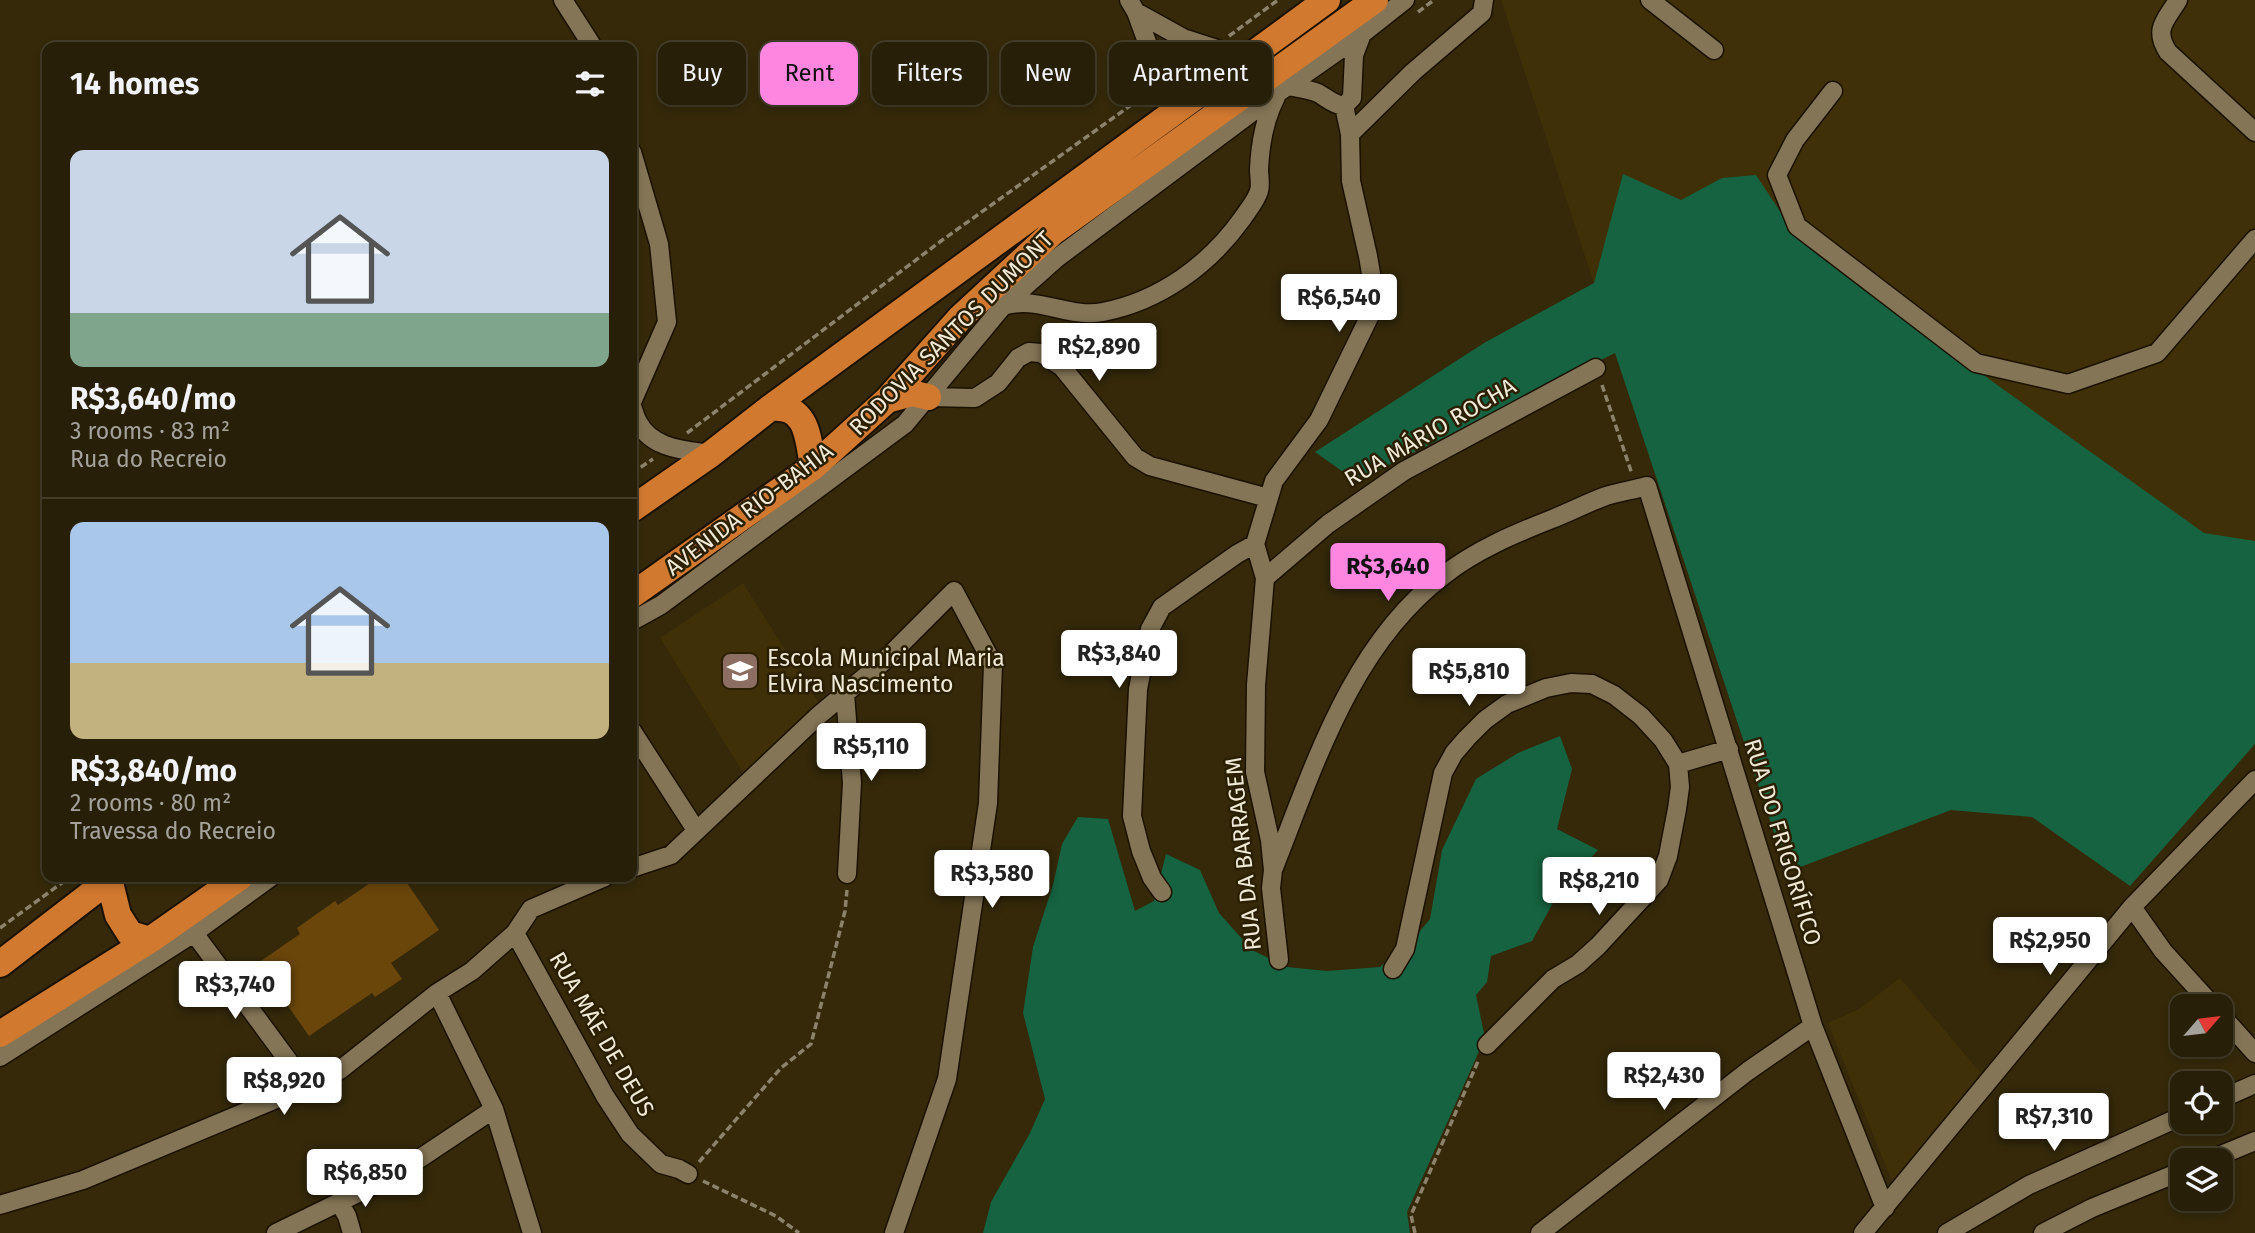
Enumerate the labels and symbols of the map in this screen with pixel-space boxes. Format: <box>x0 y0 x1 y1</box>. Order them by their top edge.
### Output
street label: RODOVIA SANTOS DUMONT <box>843 225 1059 441</box>
pin: R$6,540 <box>1274 274 1404 334</box>
pin: R$2,890 <box>1034 324 1164 383</box>
street label: RUA MÁRIO ROCHA <box>1339 370 1521 492</box>
street label: AVENIDA RIO-BAHIA <box>660 436 839 581</box>
pin: R$3,640 <box>1323 544 1453 603</box>
pin: R$3,840 <box>1054 630 1184 690</box>
place label: Escola Municipal Maria Elvira Nascimento <box>767 644 1005 698</box>
pin: R$5,810 <box>1404 648 1534 708</box>
school or university icon: Escola Municipal Maria Elvira Nascimento <box>719 650 761 692</box>
pin: R$5,110 <box>806 724 936 783</box>
street label: RUA DO FRIGORÍFICO <box>1738 735 1829 949</box>
street label: RUA DA BARRAGEM <box>1219 756 1267 952</box>
pin: R$3,580 <box>927 850 1057 910</box>
pin: R$8,210 <box>1534 858 1664 917</box>
pin: R$2,950 <box>1985 918 2115 977</box>
street label: RUA MÃE DE DEUS <box>544 947 660 1121</box>
pin: R$3,740 <box>170 962 300 1021</box>
north arrow <box>2170 994 2233 1057</box>
pin: R$2,430 <box>1599 1052 1729 1112</box>
pin: R$8,920 <box>219 1058 349 1117</box>
pin: R$7,310 <box>1989 1094 2119 1153</box>
pin: R$6,850 <box>300 1150 430 1209</box>

